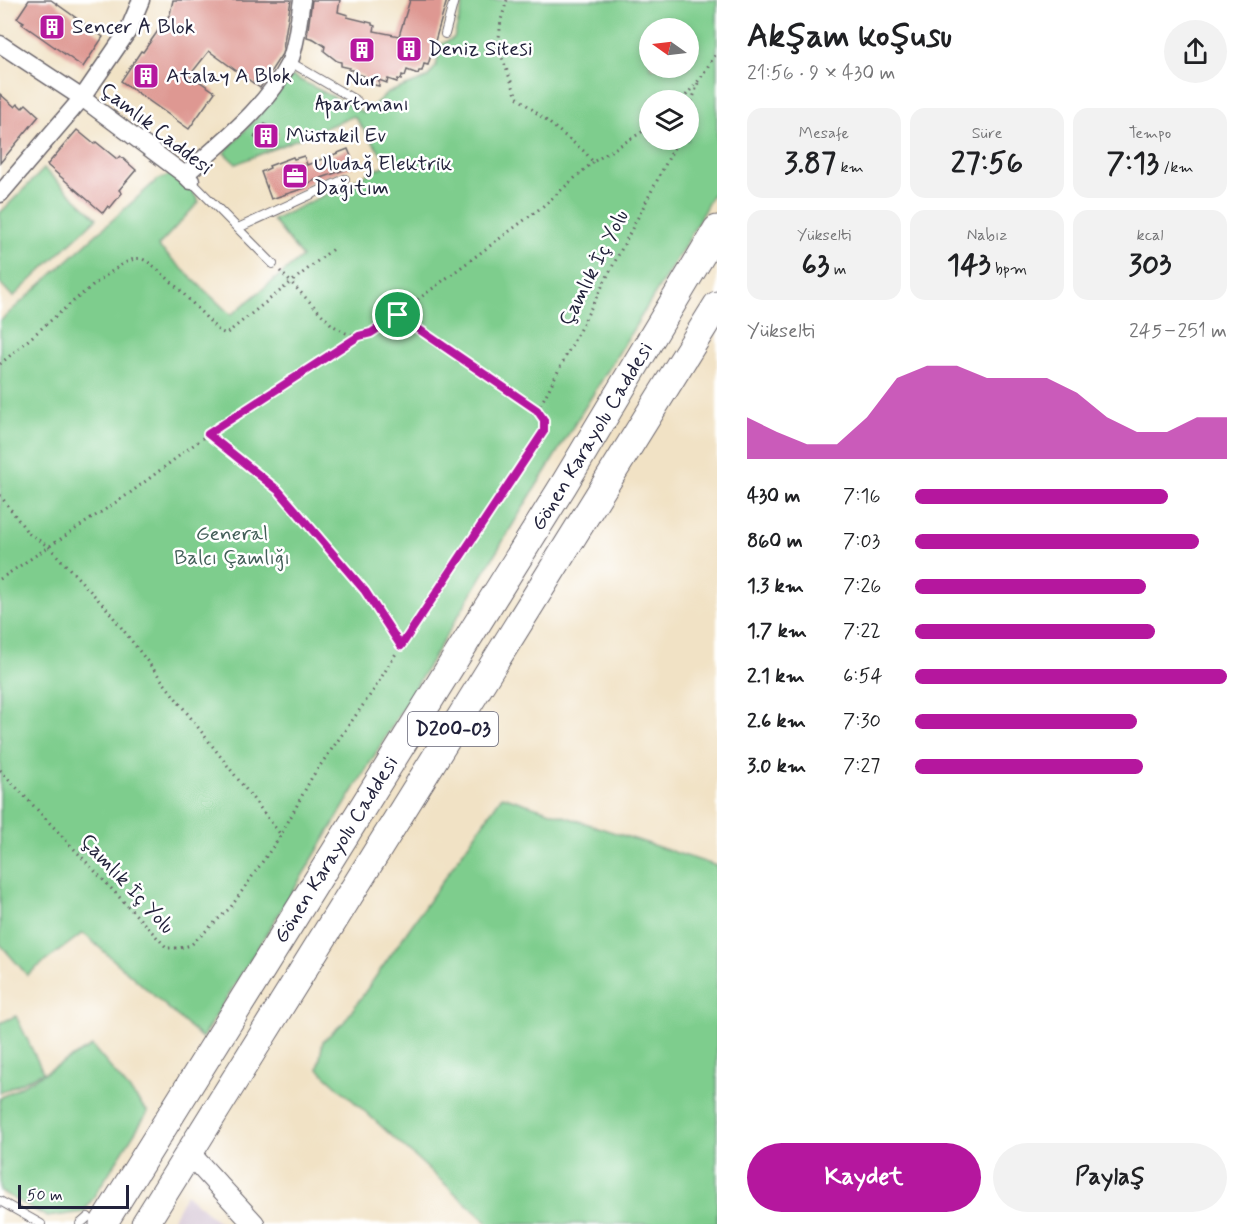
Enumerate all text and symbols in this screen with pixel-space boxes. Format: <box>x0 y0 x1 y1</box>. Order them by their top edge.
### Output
building icon: Sencer A Blok <box>37 12 67 42</box>
place label: Sencer A Blok <box>72 13 195 41</box>
text: Akşam koşusu <box>747 15 952 59</box>
north arrow <box>639 18 699 78</box>
map controls <box>639 18 699 150</box>
button: share <box>1164 20 1227 83</box>
building icon: Deniz Sitesi <box>394 34 424 64</box>
building icon: Nur Apartmanı <box>347 35 377 65</box>
place label: Deniz Sitesi <box>428 35 533 63</box>
text: 21:56 · 9 × 430 m <box>747 60 895 87</box>
building icon: Atalay A Blok <box>131 61 161 91</box>
place label: Atalay A Blok <box>166 62 292 90</box>
place label: Nur Apartmanı <box>315 66 409 119</box>
street label: Çamlık Caddesi <box>94 76 218 182</box>
button: layers <box>639 90 699 150</box>
building icon: Müstakil Ev <box>251 121 281 151</box>
place label: Müstakil Ev <box>286 122 386 150</box>
text: Mesafe <box>799 123 849 144</box>
text: Süre <box>972 123 1002 144</box>
text: Tempo <box>1129 123 1171 144</box>
text: 3.87 <box>784 144 836 183</box>
text: 27:56 <box>951 144 1023 183</box>
text: 7:13 <box>1107 144 1159 183</box>
place label: Uludağ Elektrik Dağıtım <box>314 150 452 202</box>
text: km <box>836 157 864 178</box>
text: /km <box>1159 157 1193 178</box>
office icon: Uludağ Elektrik Dağıtım <box>280 161 310 191</box>
street label: Çamlık İç Yolu <box>553 205 635 331</box>
text: Yükselti <box>797 225 851 246</box>
text: Nabız <box>967 225 1007 246</box>
text: kcal <box>1137 225 1163 246</box>
text: 63 <box>801 246 830 285</box>
text: 143 <box>947 246 991 285</box>
text: 303 <box>1129 246 1171 285</box>
text: m <box>830 259 847 280</box>
text: bpm <box>991 259 1027 280</box>
pin <box>372 289 423 340</box>
icon: arrive <box>381 298 414 331</box>
text: Yükselti <box>747 318 815 345</box>
text: 245–251 m <box>1129 318 1227 345</box>
street label: Gönen Karayolu Caddesi <box>524 337 660 536</box>
text: 430 m <box>747 483 800 510</box>
text: 7:16 <box>843 483 880 510</box>
park label: General Balcı Çamlığı <box>174 520 290 572</box>
text: 860 m <box>747 528 803 555</box>
text: 7:03 <box>843 528 880 555</box>
text: 1.3 km <box>747 573 804 600</box>
text: 7:26 <box>843 573 881 600</box>
text: 1.7 km <box>747 618 807 645</box>
text: 7:22 <box>843 618 881 645</box>
text: 2.1 km <box>747 663 804 690</box>
text: 6:54 <box>843 663 883 690</box>
text: 2.6 km <box>747 708 806 735</box>
text: 7:30 <box>843 708 881 735</box>
road number: D200-03 <box>408 712 498 746</box>
street label: Gönen Karayolu Caddesi <box>267 751 405 949</box>
text: 3.0 km <box>747 753 806 780</box>
text: 7:27 <box>843 753 880 780</box>
street label: Çamlık İç Yolu <box>73 828 181 940</box>
button: Kaydet <box>747 1143 981 1212</box>
button: Paylaş <box>993 1143 1227 1212</box>
scale bar <box>18 1182 129 1210</box>
text: 50 m <box>27 1185 63 1206</box>

